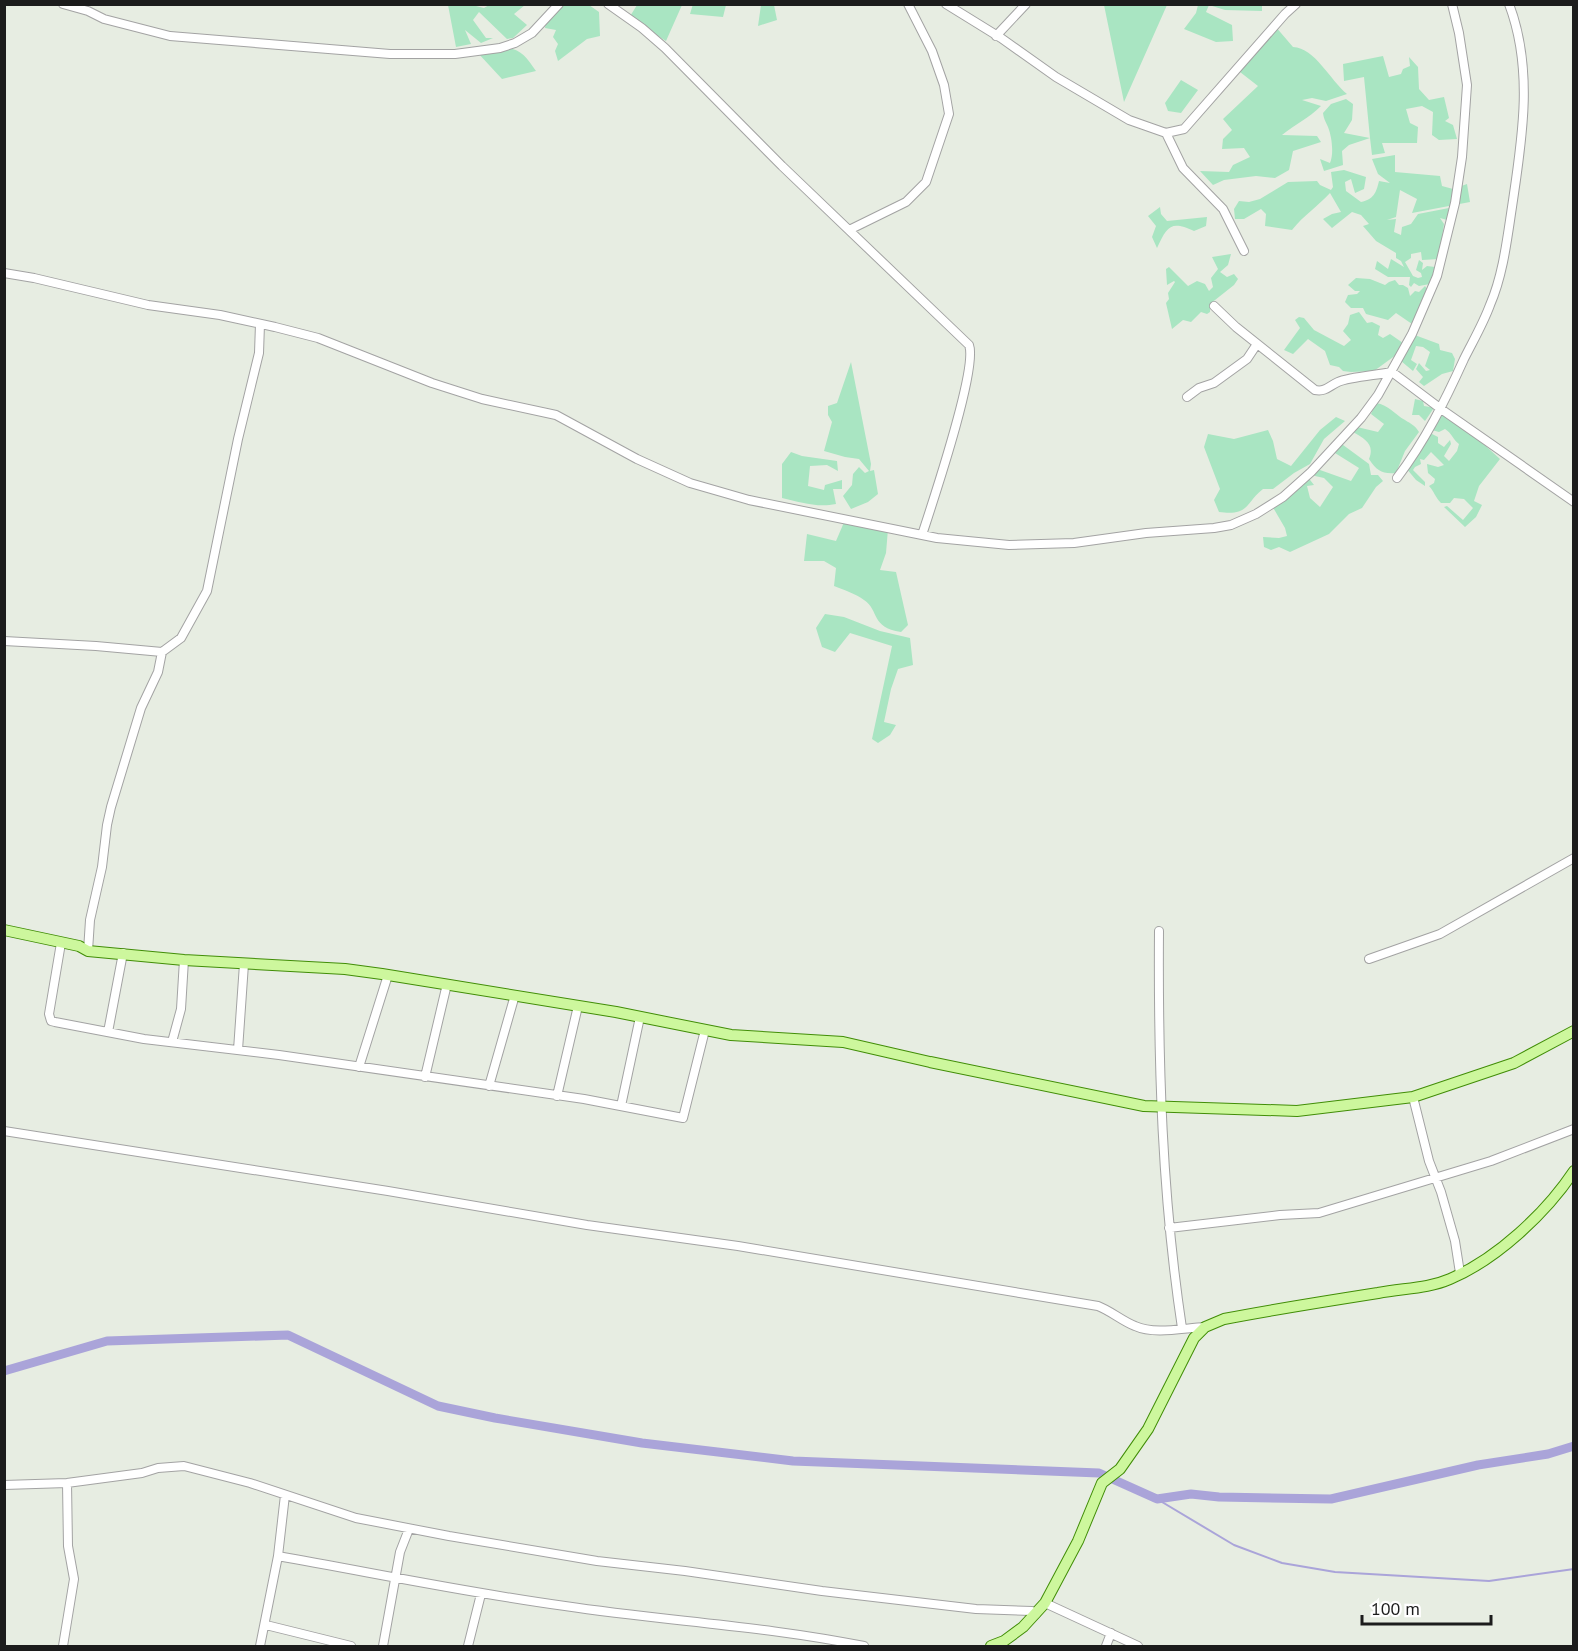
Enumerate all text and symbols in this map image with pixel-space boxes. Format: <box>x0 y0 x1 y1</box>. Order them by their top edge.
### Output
scale bar <box>1362 1588 1491 1626</box>
text: 100 m <box>1371 1597 1420 1620</box>

